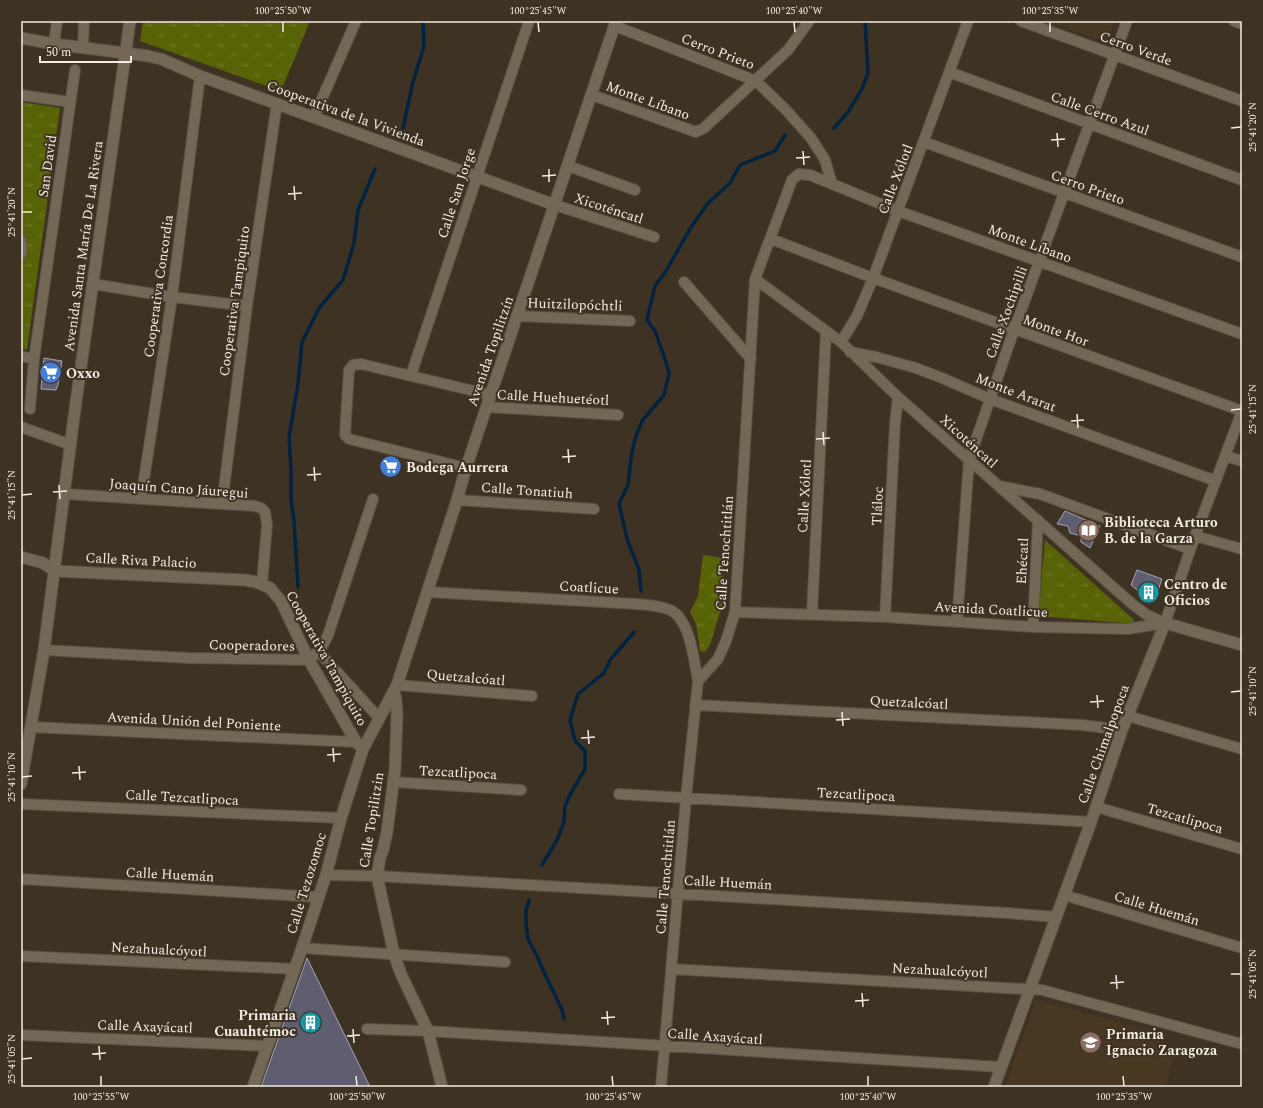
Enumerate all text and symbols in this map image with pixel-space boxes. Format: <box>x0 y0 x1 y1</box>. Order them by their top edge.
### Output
text: 100°25'50"W <box>255 3 312 19</box>
text: 100°25'45"W <box>510 3 567 19</box>
text: 100°25'40"W <box>766 3 823 19</box>
text: 100°25'35"W <box>1022 3 1079 19</box>
street label: Cerro Verde <box>1097 26 1175 71</box>
street label: Cerro Prieto <box>678 28 758 75</box>
scale bar <box>40 38 131 64</box>
text: 50 m <box>46 43 71 62</box>
street label: Cooperativa de la Vivienda <box>264 75 428 152</box>
street label: Monte Líbano <box>603 76 693 125</box>
street label: Calle Cerro Azul <box>1048 86 1152 141</box>
text: 25°41'20"N <box>1245 102 1261 152</box>
street label: San David <box>33 133 62 199</box>
street label: Avenida Santa María De La Rivera <box>58 139 109 353</box>
street label: Calle Xólotl <box>872 141 919 217</box>
street label: Calle San Jorge <box>432 145 481 241</box>
street label: Cerro Prieto <box>1048 164 1128 211</box>
text: 25°41'20"N <box>4 187 20 237</box>
street label: Xicoténcatl <box>572 187 646 230</box>
street label: Cooperativa Concordia <box>138 213 179 359</box>
street label: Monte Líbano <box>985 219 1075 268</box>
street label: Cooperativa Tampiquito <box>214 224 255 378</box>
street label: Calle Xochipilli <box>980 263 1033 361</box>
street label: Huitzilopóchtli <box>527 292 623 317</box>
street label: Avenida Topilitzín <box>462 293 519 409</box>
street label: Monte Hor <box>1020 309 1092 352</box>
supermarket icon: Oxxo <box>38 360 64 386</box>
place label: Oxxo <box>66 363 100 384</box>
street label: Monte Ararat <box>972 367 1059 417</box>
street label: Calle Huehuetéotl <box>496 384 610 411</box>
text: 25°41'15"N <box>1245 384 1261 434</box>
street label: Xicoténcatl <box>935 410 1002 473</box>
supermarket icon: Bodega Aurrera <box>377 454 403 480</box>
place label: Bodega Aurrera <box>406 457 509 478</box>
street label: Calle Xólotl <box>792 459 817 533</box>
text: 25°41'15"N <box>4 470 20 520</box>
street label: Joaquín Cano Jáuregui <box>109 473 249 504</box>
street label: Calle Tonatiuh <box>480 477 574 504</box>
street label: Tláloc <box>866 486 889 526</box>
street label: Calle Tenochtitlán <box>710 495 739 611</box>
place label: Biblioteca Arturo B. de la Garza <box>1104 512 1218 549</box>
library icon: Biblioteca Arturo B. de la Garza <box>1076 517 1102 543</box>
street label: Ehécatl <box>1011 537 1034 585</box>
street label: Calle Riva Palacio <box>85 547 197 574</box>
place label: Centro de Oficios <box>1164 574 1227 611</box>
street label: Coatlicue <box>559 575 619 600</box>
building icon: Centro de Oficios <box>1135 579 1161 605</box>
street label: Cooperativa Tampiquito <box>281 587 373 730</box>
street label: Avenida Coatlicue <box>934 596 1048 623</box>
street label: Cooperadores <box>209 634 295 657</box>
street label: Quetzalcóatl <box>426 664 506 691</box>
text: 25°41'10"N <box>1245 666 1261 716</box>
street label: Calle Chimalpopoca <box>1072 681 1135 807</box>
street label: Quetzalcóatl <box>869 690 949 715</box>
street label: Avenida Unión del Poniente <box>106 706 282 737</box>
text: 25°41'10"N <box>4 752 20 802</box>
street label: Tezcatlipoca <box>418 760 498 785</box>
street label: Calle Topilitzin <box>354 771 389 870</box>
street label: Tezcatlipoca <box>816 782 896 807</box>
street label: Calle Tezcatlipoca <box>125 784 239 811</box>
street label: Tezcatlipoca <box>1144 798 1226 839</box>
street label: Calle Tenochtitlán <box>650 819 681 935</box>
street label: Calle Tezozomoc <box>281 829 332 937</box>
street label: Calle Huemán <box>125 862 215 887</box>
street label: Calle Huemán <box>683 870 773 895</box>
street label: Calle Huemán <box>1112 886 1202 931</box>
street label: Nezahualcóyotl <box>110 937 207 962</box>
text: 25°41'05"N <box>1245 949 1261 999</box>
street label: Nezahualcóyotl <box>891 958 988 983</box>
place label: Primaria Cuauhtémoc <box>214 1005 297 1042</box>
building icon: Primaria Cuauhtémoc <box>298 1010 324 1036</box>
street label: Calle Axayácatl <box>97 1014 193 1039</box>
street label: Calle Axayácatl <box>667 1023 763 1050</box>
place label: Primaria Ignacio Zaragoza <box>1106 1024 1218 1061</box>
school or university icon: Primaria Ignacio Zaragoza <box>1078 1029 1104 1055</box>
text: 25°41'05"N <box>4 1034 20 1084</box>
text: 100°25'55"W <box>73 1089 130 1105</box>
text: 100°25'50"W <box>329 1089 386 1105</box>
text: 100°25'45"W <box>585 1089 642 1105</box>
text: 100°25'40"W <box>840 1089 897 1105</box>
text: 100°25'35"W <box>1096 1089 1153 1105</box>

